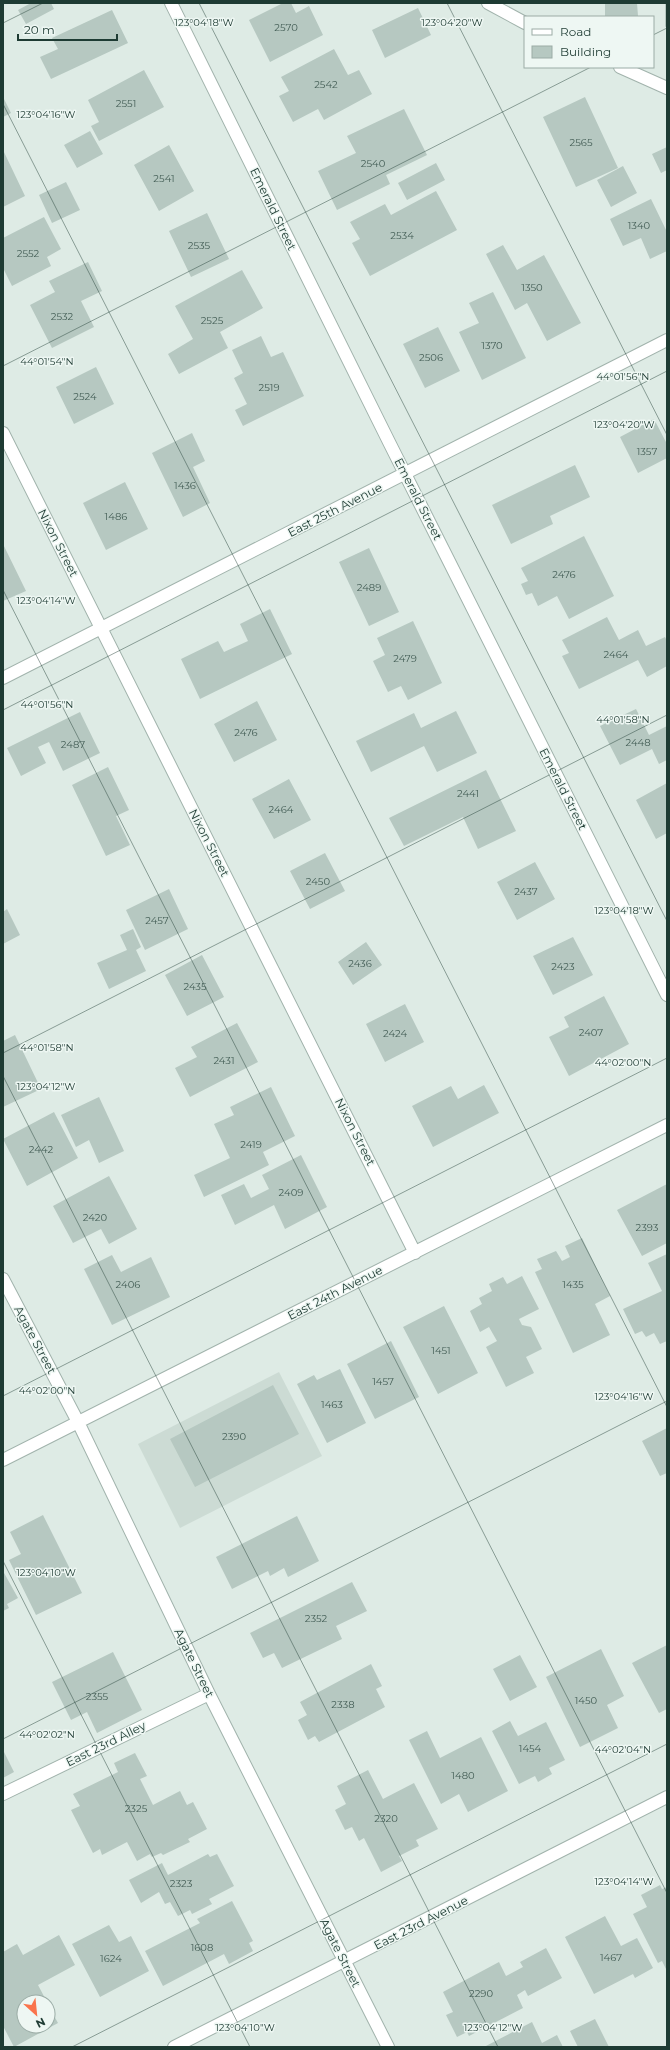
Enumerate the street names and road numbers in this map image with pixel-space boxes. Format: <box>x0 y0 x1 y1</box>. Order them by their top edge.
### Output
street label: Emerald Street <box>247 165 300 253</box>
street label: Emerald Street <box>391 455 446 542</box>
street label: East 25th Avenue <box>285 479 384 540</box>
street label: Nixon Street <box>35 506 82 579</box>
street label: Emerald Street <box>536 745 591 832</box>
street label: Nixon Street <box>186 806 233 879</box>
street label: Nixon Street <box>332 1095 379 1168</box>
street label: East 24th Avenue <box>285 1262 385 1323</box>
street label: Agate Street <box>11 1303 60 1377</box>
street label: Agate Street <box>171 1626 218 1700</box>
street label: East 23rd Alley <box>63 1717 149 1769</box>
street label: East 23rd Avenue <box>371 1892 470 1953</box>
street label: Agate Street <box>317 1916 364 1990</box>

